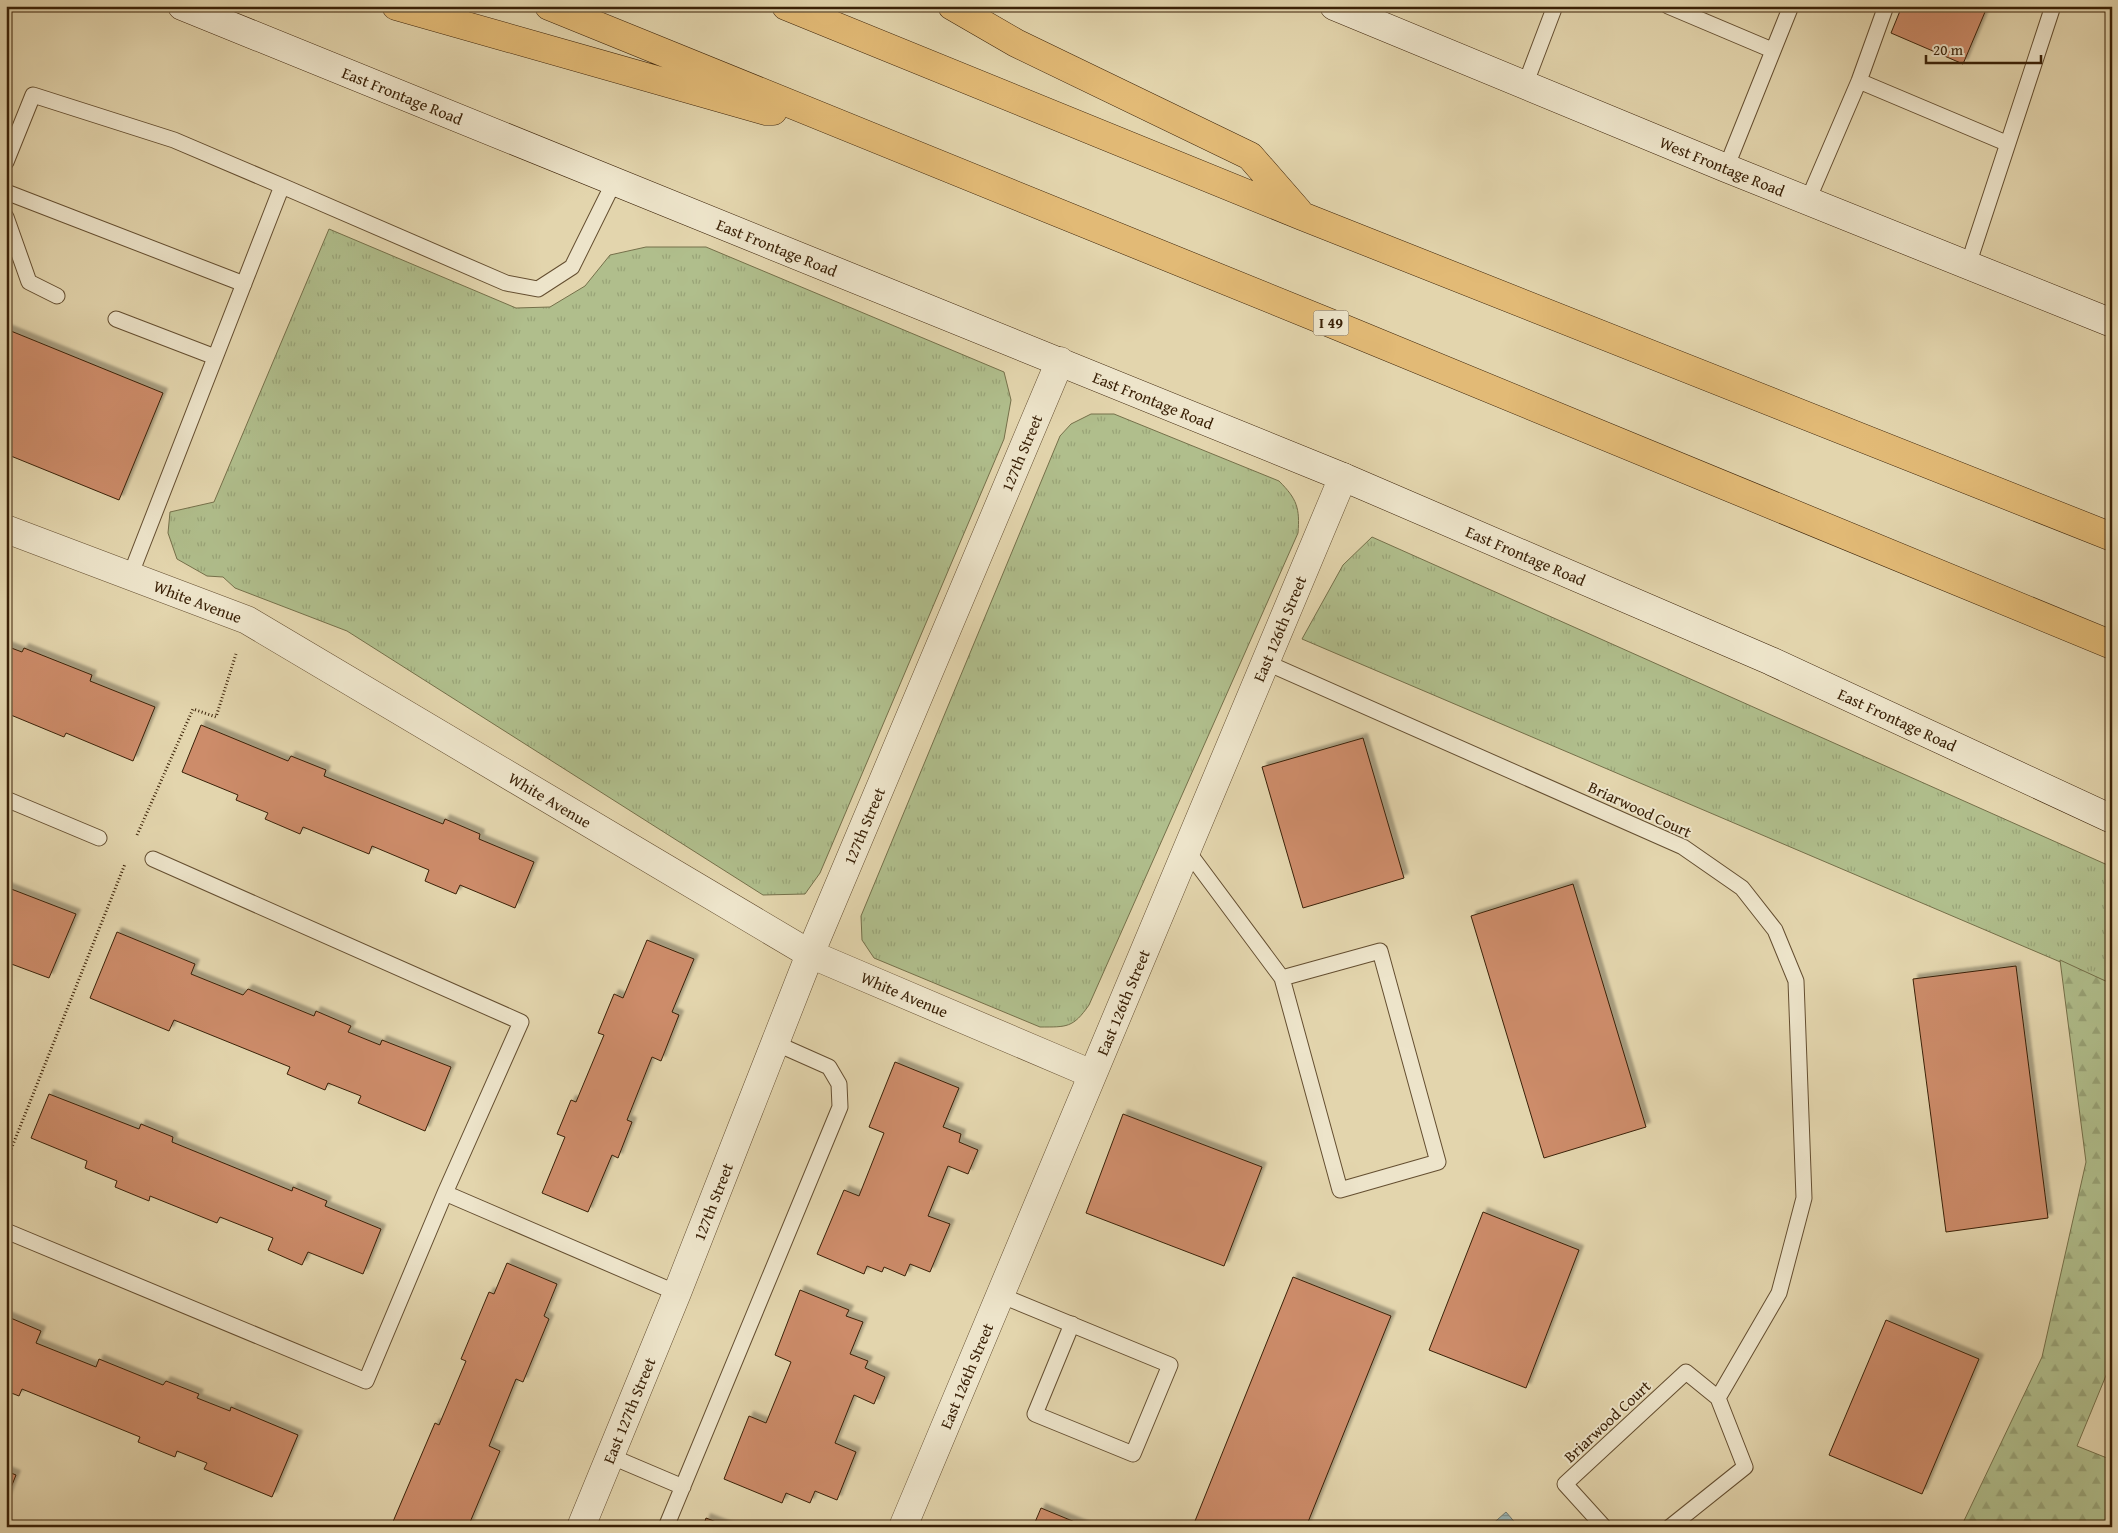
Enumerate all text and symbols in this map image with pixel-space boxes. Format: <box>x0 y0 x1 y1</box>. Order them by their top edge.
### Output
scale bar <box>1926 32 2040 64</box>
text: 20 m <box>1933 39 1964 60</box>
street label: East Frontage Road <box>339 60 467 131</box>
street label: West Frontage Road <box>1656 130 1789 203</box>
street label: East Frontage Road <box>713 212 841 283</box>
road number: I 49 <box>1314 310 1348 336</box>
street label: East Frontage Road <box>1089 365 1217 435</box>
street label: 127th Street <box>994 410 1048 495</box>
street label: East Frontage Road <box>1462 519 1590 592</box>
street label: East 126th Street <box>1247 572 1312 685</box>
street label: White Avenue <box>150 574 246 629</box>
street label: East Frontage Road <box>1834 682 1961 758</box>
street label: White Avenue <box>504 766 596 834</box>
street label: Briarwood Court <box>1584 775 1696 844</box>
street label: 127th Street <box>837 783 891 868</box>
street label: East 126th Street <box>1090 945 1156 1059</box>
street label: White Avenue <box>857 965 952 1023</box>
street label: 127th Street <box>687 1159 739 1244</box>
street label: East 126th Street <box>933 1319 999 1432</box>
street label: East 127th Street <box>596 1353 662 1467</box>
street label: Briarwood Court <box>1558 1374 1656 1468</box>

